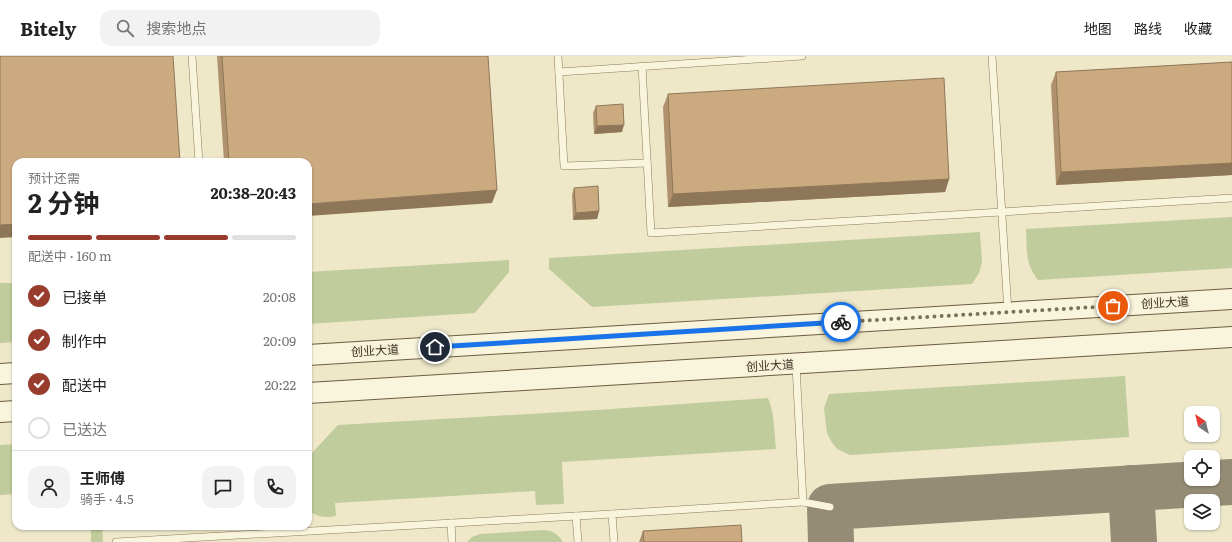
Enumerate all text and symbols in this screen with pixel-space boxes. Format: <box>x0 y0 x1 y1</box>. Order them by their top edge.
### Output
search box <box>100 10 380 46</box>
text: Bitely <box>20 14 76 42</box>
text: 搜索地点 <box>146 16 206 39</box>
icon: search <box>114 17 136 39</box>
text: 地图 <box>1084 18 1112 38</box>
text: 路线 <box>1134 18 1162 38</box>
text: 收藏 <box>1184 18 1212 38</box>
text: 预计还需 <box>28 168 80 187</box>
text: 20:38–20:43 <box>210 181 296 204</box>
text: 2 分钟 <box>28 182 99 221</box>
text: 配送中 · 160 m <box>28 246 112 265</box>
icon: check <box>28 285 50 307</box>
text: 已接单 <box>62 285 107 308</box>
text: 20:08 <box>263 287 296 306</box>
pin <box>1096 289 1130 323</box>
street label: 创业大道 <box>1141 292 1189 312</box>
icon: bag <box>1102 295 1124 317</box>
courier <box>821 302 861 342</box>
icon: bike <box>830 311 852 333</box>
icon: check <box>28 329 50 351</box>
text: 制作中 <box>62 329 107 352</box>
pin <box>418 330 452 364</box>
text: 20:09 <box>263 331 296 350</box>
icon: home <box>424 336 446 358</box>
street label: 创业大道 <box>351 340 399 360</box>
street label: 创业大道 <box>746 355 794 375</box>
icon: check <box>28 373 50 395</box>
text: 配送中 <box>62 373 107 396</box>
text: 20:22 <box>265 375 296 394</box>
north arrow <box>1184 406 1220 442</box>
map controls <box>1184 406 1220 530</box>
text: 已送达 <box>62 417 107 440</box>
button: locate <box>1184 450 1220 486</box>
button: person <box>28 466 70 508</box>
text: 王师傅 <box>80 466 125 489</box>
button: chat <box>202 466 244 508</box>
button: phone <box>254 466 296 508</box>
text: 骑手 · 4.5 <box>80 489 134 508</box>
button: layers <box>1184 494 1220 530</box>

